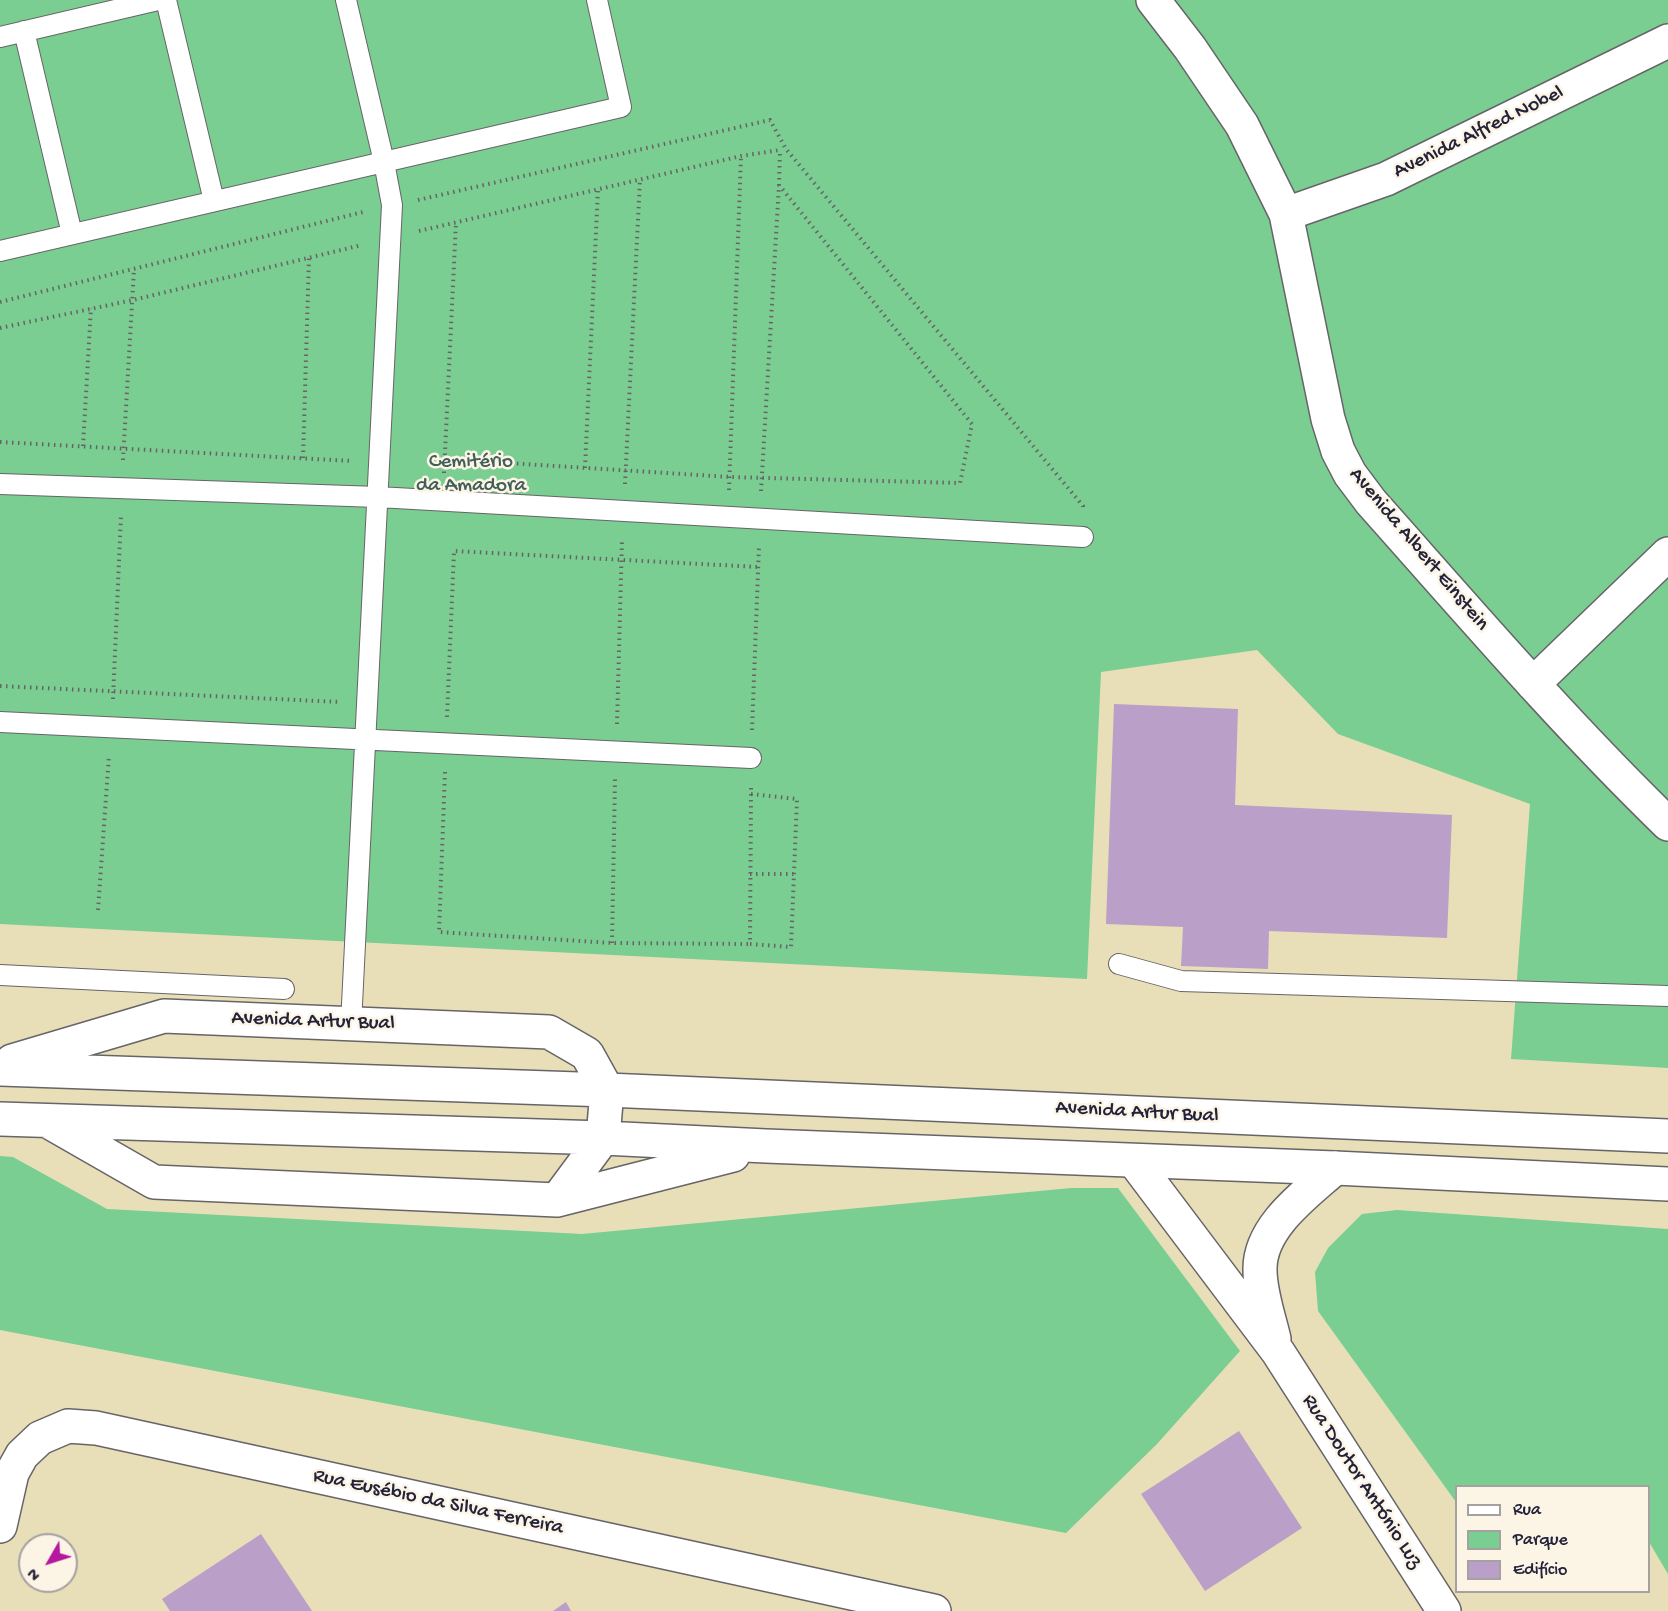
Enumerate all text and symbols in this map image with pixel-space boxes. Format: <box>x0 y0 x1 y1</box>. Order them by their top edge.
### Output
street label: Avenida Alfred Nobel <box>1390 81 1568 185</box>
park label: Cemitério da Amadora <box>416 450 526 500</box>
street label: Avenida Albert Einstein <box>1342 463 1494 637</box>
street label: Avenida Artur Bual <box>231 1007 395 1037</box>
street label: Avenida Artur Bual <box>1055 1096 1219 1130</box>
street label: Rua Doutor António Luz <box>1295 1390 1427 1574</box>
street label: Rua Eusébio da Silva Ferreira <box>311 1464 565 1542</box>
legend <box>1455 1485 1650 1593</box>
text: Rua <box>1513 1500 1541 1521</box>
text: Parque <box>1513 1530 1568 1551</box>
north arrow <box>18 1533 78 1593</box>
text: Edifício <box>1513 1560 1567 1581</box>
text: N <box>25 1563 46 1583</box>

